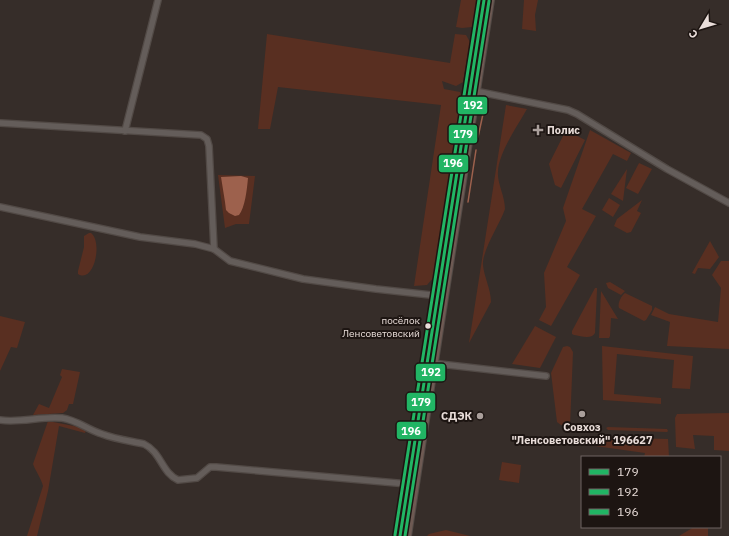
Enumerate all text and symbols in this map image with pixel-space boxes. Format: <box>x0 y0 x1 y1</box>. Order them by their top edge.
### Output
north arrow <box>681 8 721 48</box>
text: С <box>685 27 701 41</box>
line badge: 192 <box>457 96 488 115</box>
text: 192 <box>463 98 483 112</box>
place label: Полис <box>547 123 580 137</box>
line badge: 179 <box>448 124 478 144</box>
marker: Полис <box>532 124 544 136</box>
text: 179 <box>453 127 473 141</box>
line badge: 196 <box>438 154 469 173</box>
text: 196 <box>443 156 463 170</box>
place label: посёлок Ленсоветовский <box>342 314 420 340</box>
marker: посёлок Ленсоветовский <box>423 321 433 331</box>
line badge: 192 <box>415 363 446 382</box>
text: 192 <box>421 365 441 379</box>
line badge: 179 <box>406 392 436 412</box>
text: 179 <box>411 395 431 409</box>
place label: СДЭК <box>441 409 472 423</box>
marker: Совхоз "Ленсоветовский" 196627 <box>577 409 587 419</box>
marker: СДЭК <box>475 411 485 421</box>
place label: Совхоз "Ленсоветовский" 196627 <box>511 420 653 447</box>
line badge: 196 <box>396 421 427 440</box>
text: 196 <box>401 424 421 438</box>
legend <box>581 456 721 528</box>
text: 179 <box>617 464 639 479</box>
text: 192 <box>617 484 639 499</box>
text: 196 <box>617 504 639 519</box>

